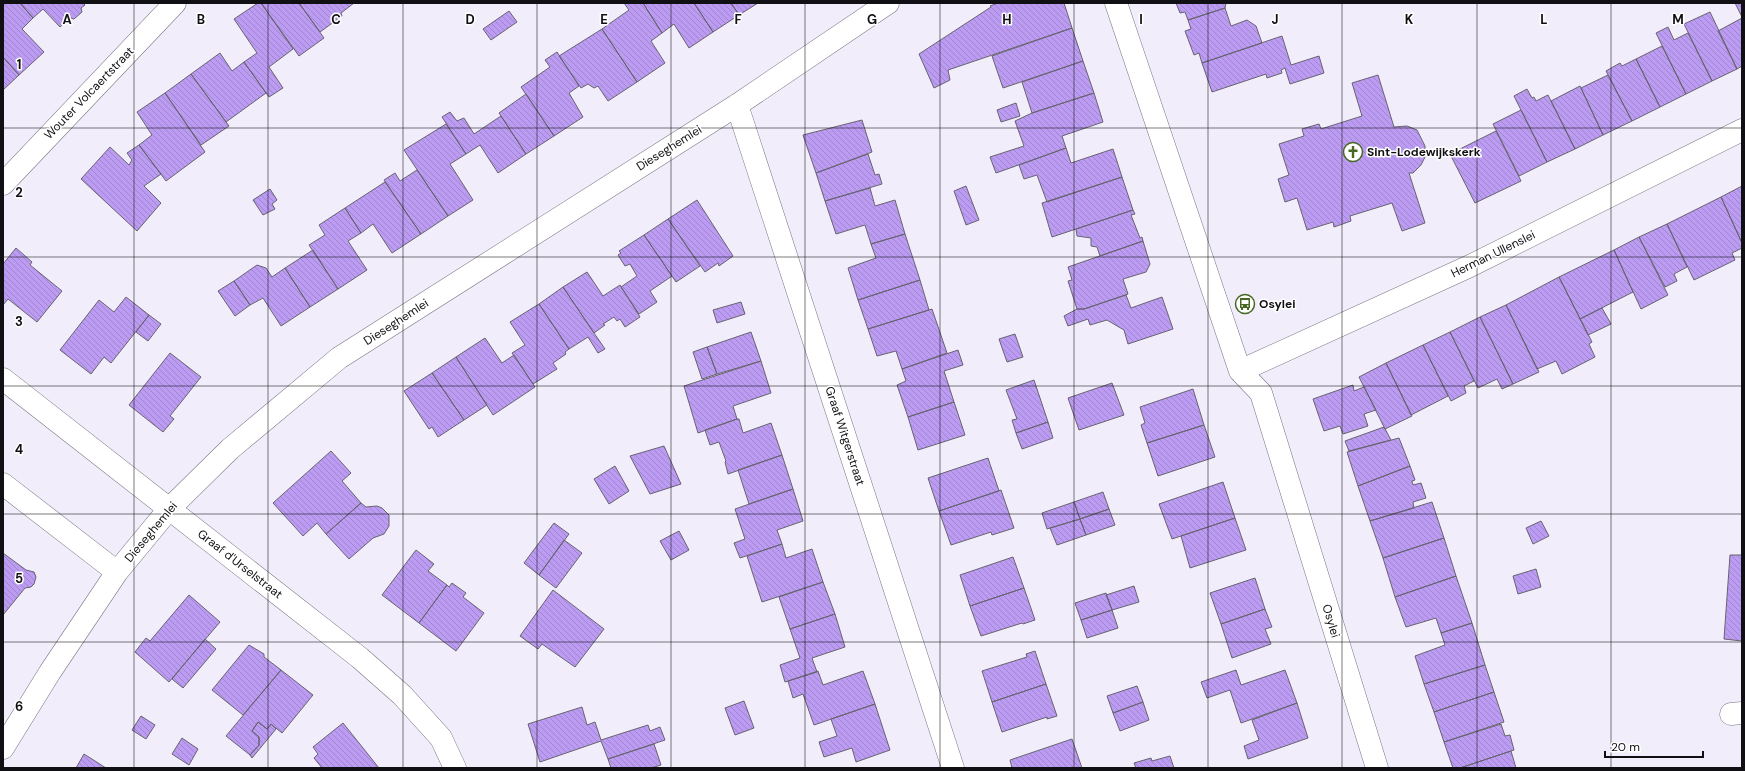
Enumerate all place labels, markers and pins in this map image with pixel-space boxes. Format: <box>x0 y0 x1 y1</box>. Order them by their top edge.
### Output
church icon: Sint-Lodewijkskerk <box>1342 141 1364 163</box>
place label: Sint-Lodewijkskerk <box>1367 144 1481 160</box>
bus stop icon: Osylei <box>1234 293 1256 315</box>
place label: Osylei <box>1259 296 1295 312</box>

